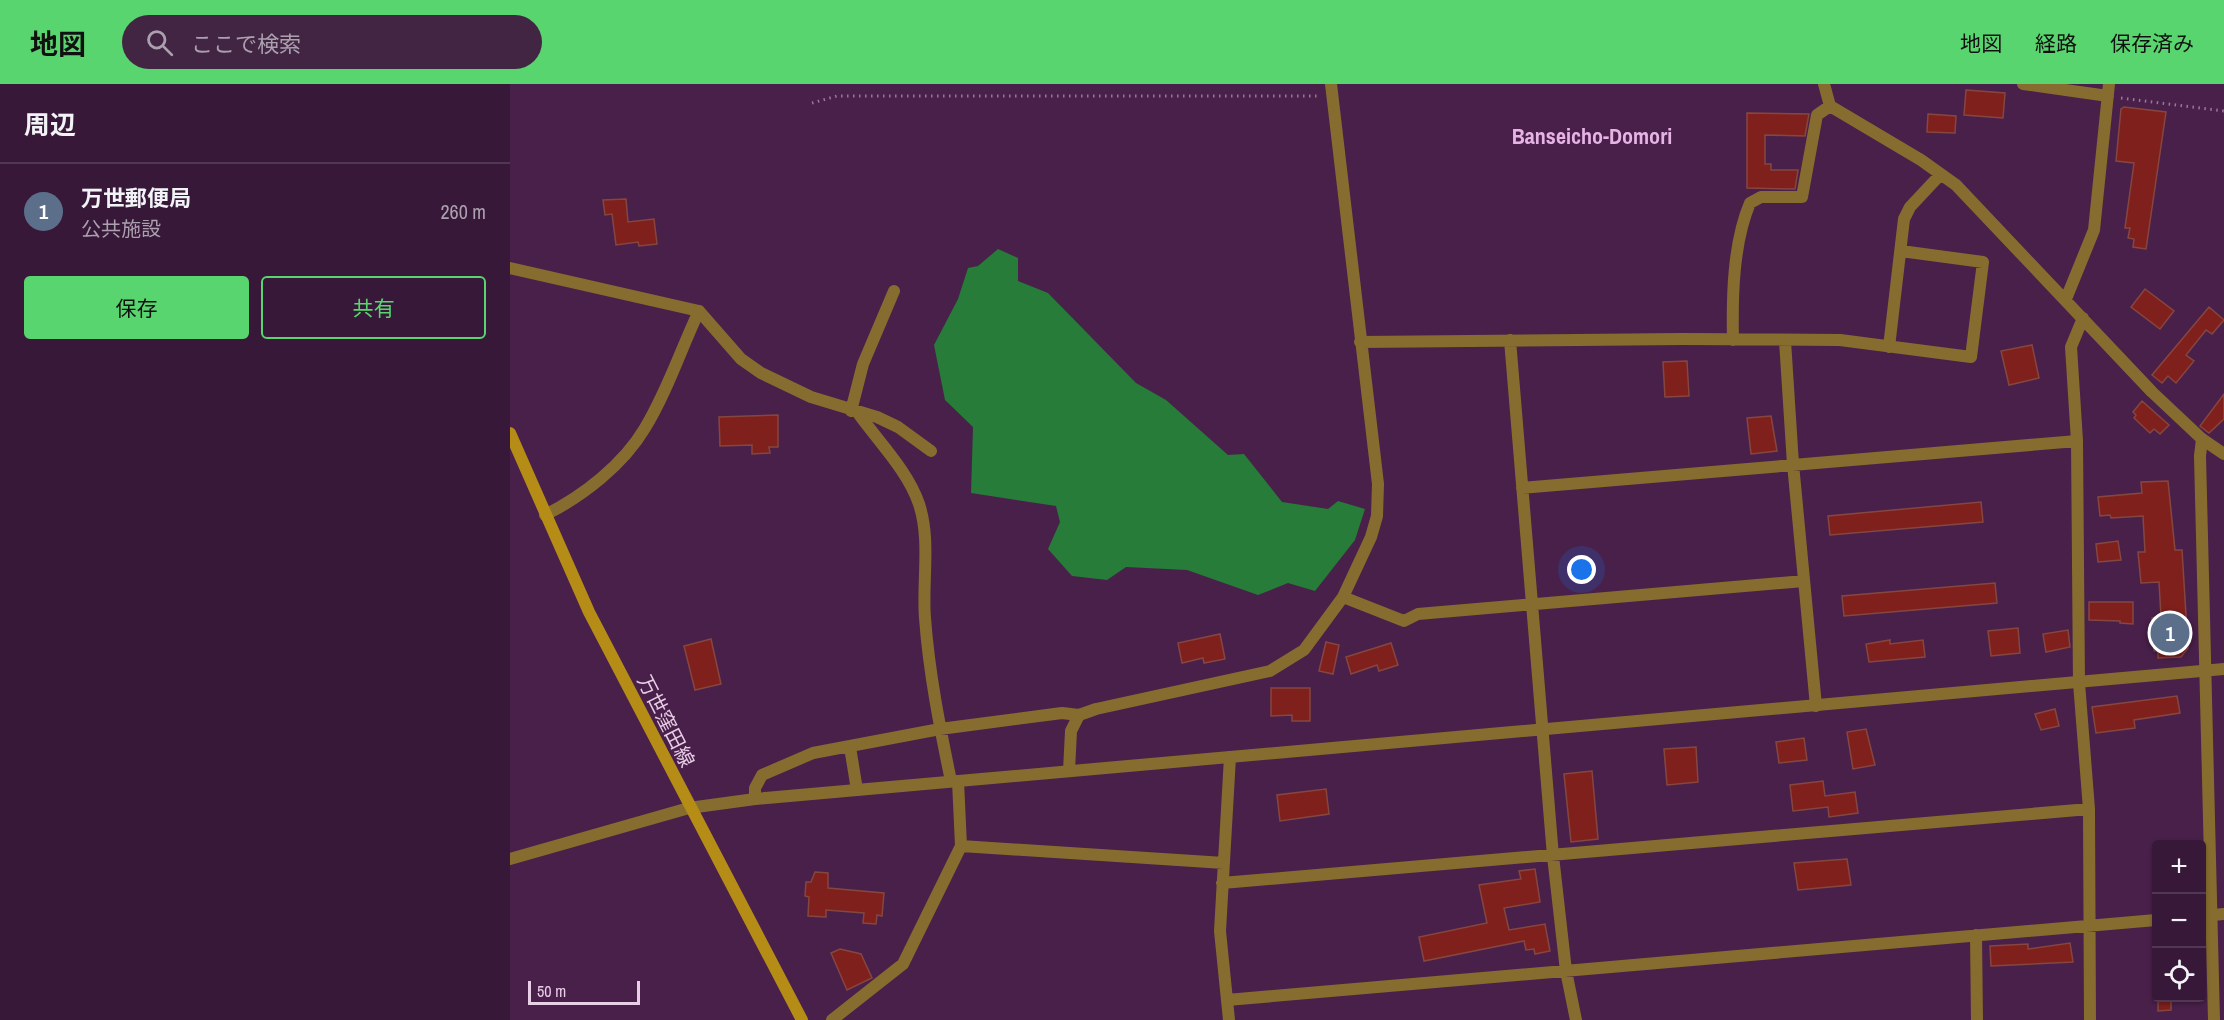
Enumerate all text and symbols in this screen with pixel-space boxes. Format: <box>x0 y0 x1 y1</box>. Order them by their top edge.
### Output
search box <box>122 15 542 69</box>
text: 地図 <box>30 25 86 63</box>
icon: search <box>143 26 176 59</box>
text: ここで検索 <box>191 29 301 59</box>
text: 地図 <box>1960 29 2002 58</box>
text: 経路 <box>2035 29 2077 58</box>
text: 保存済み <box>2110 29 2194 58</box>
text: 周辺 <box>24 107 76 142</box>
district label: Banseicho-Domori <box>1512 121 1672 151</box>
text: 万世郵便局 <box>81 183 191 213</box>
text: 1 <box>39 198 48 225</box>
text: 260 m <box>440 198 486 225</box>
text: 公共施設 <box>81 215 161 242</box>
button: 保存 <box>24 276 249 339</box>
button: 共有 <box>261 276 486 339</box>
your location <box>1567 555 1596 584</box>
pin: 1 <box>2150 610 2190 656</box>
street label: 万世窪田線 <box>632 670 701 771</box>
map controls <box>2152 840 2206 1002</box>
button: + <box>2152 840 2206 894</box>
button: − <box>2152 894 2206 948</box>
button: locate <box>2152 948 2206 1002</box>
scale bar <box>528 978 640 1006</box>
text: 50 m <box>537 980 566 1002</box>

